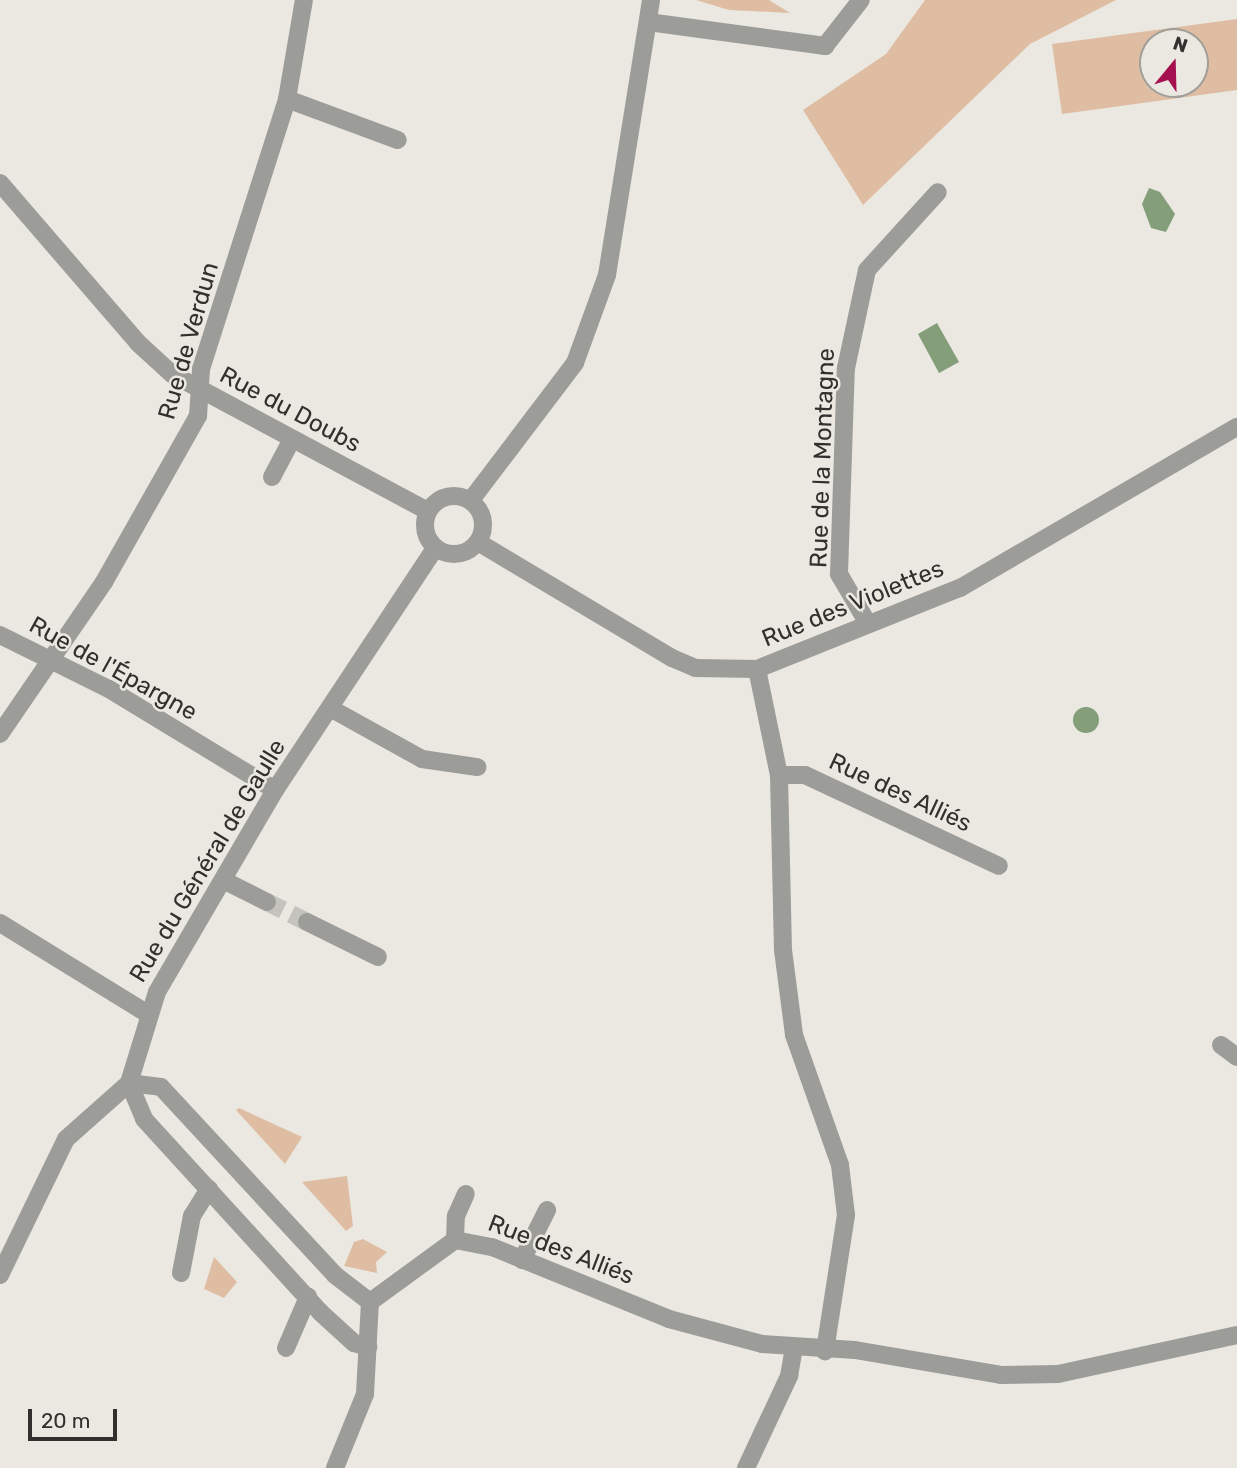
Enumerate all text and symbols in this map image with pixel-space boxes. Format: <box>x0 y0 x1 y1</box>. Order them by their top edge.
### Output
north arrow <box>1139 28 1209 98</box>
text: N <box>1170 31 1191 58</box>
street label: Rue de Verdun <box>153 259 225 423</box>
street label: Rue de la Montagne <box>805 347 841 569</box>
street label: Rue du Doubs <box>215 361 365 459</box>
street label: Rue des Violettes <box>758 554 948 654</box>
street label: Rue de l'Épargne <box>24 611 202 727</box>
street label: Rue du Général de Gaulle <box>124 734 292 988</box>
street label: Rue des Alliés <box>824 747 976 839</box>
street label: Rue des Alliés <box>484 1209 638 1291</box>
scale bar <box>32 1394 121 1438</box>
text: 20 m <box>41 1408 90 1433</box>

